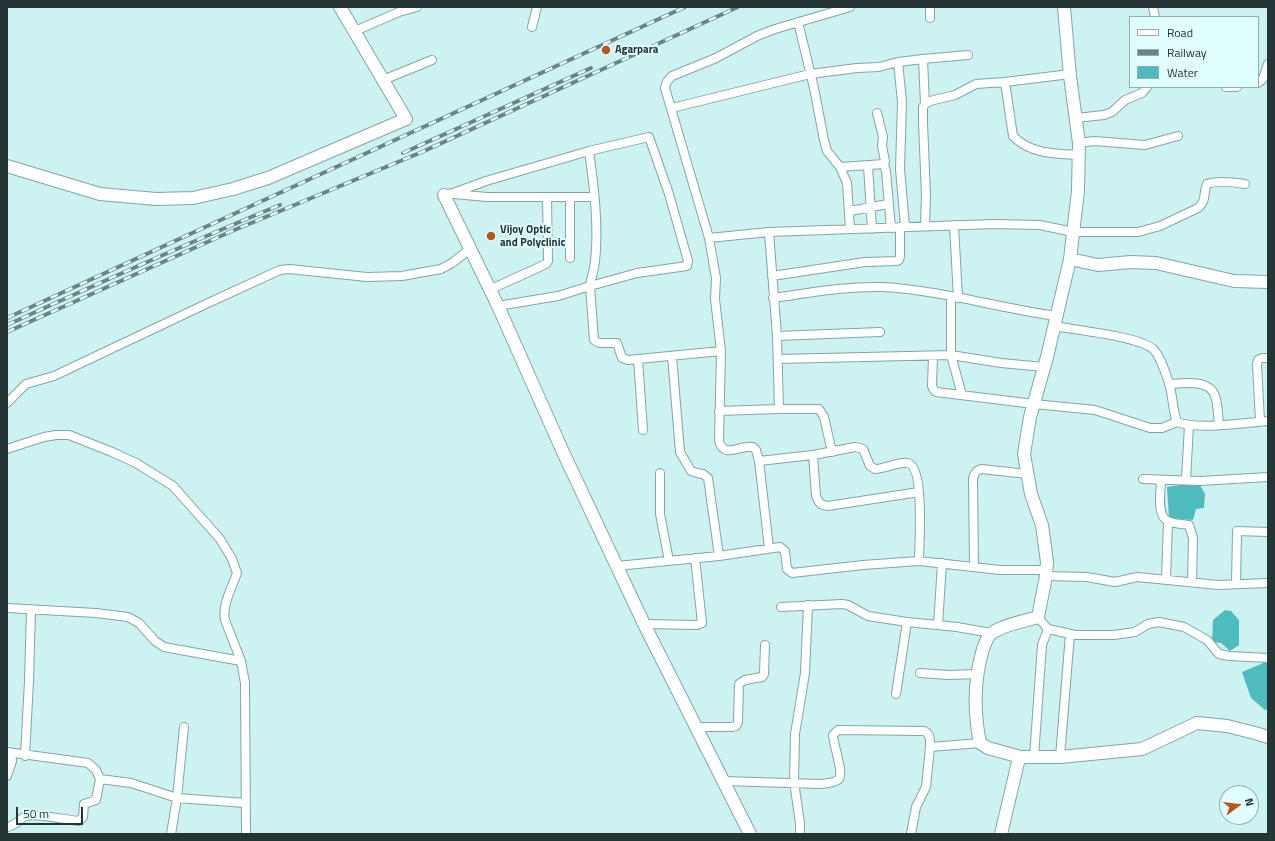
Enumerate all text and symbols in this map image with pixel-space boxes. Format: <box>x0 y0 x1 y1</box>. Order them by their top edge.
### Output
legend <box>1129 16 1259 88</box>
text: Road <box>1167 23 1193 42</box>
place label: Agarpara <box>615 43 658 57</box>
text: Railway <box>1167 43 1207 62</box>
marker: Agarpara <box>600 44 612 56</box>
text: Water <box>1167 63 1198 82</box>
place label: Vijoy Optic and Polyclinic <box>500 223 565 249</box>
marker: Vijoy Optic and Polyclinic <box>485 230 497 242</box>
north arrow <box>1219 785 1259 825</box>
text: N <box>1241 796 1258 808</box>
scale bar <box>18 799 85 825</box>
text: 50 m <box>23 804 49 823</box>

